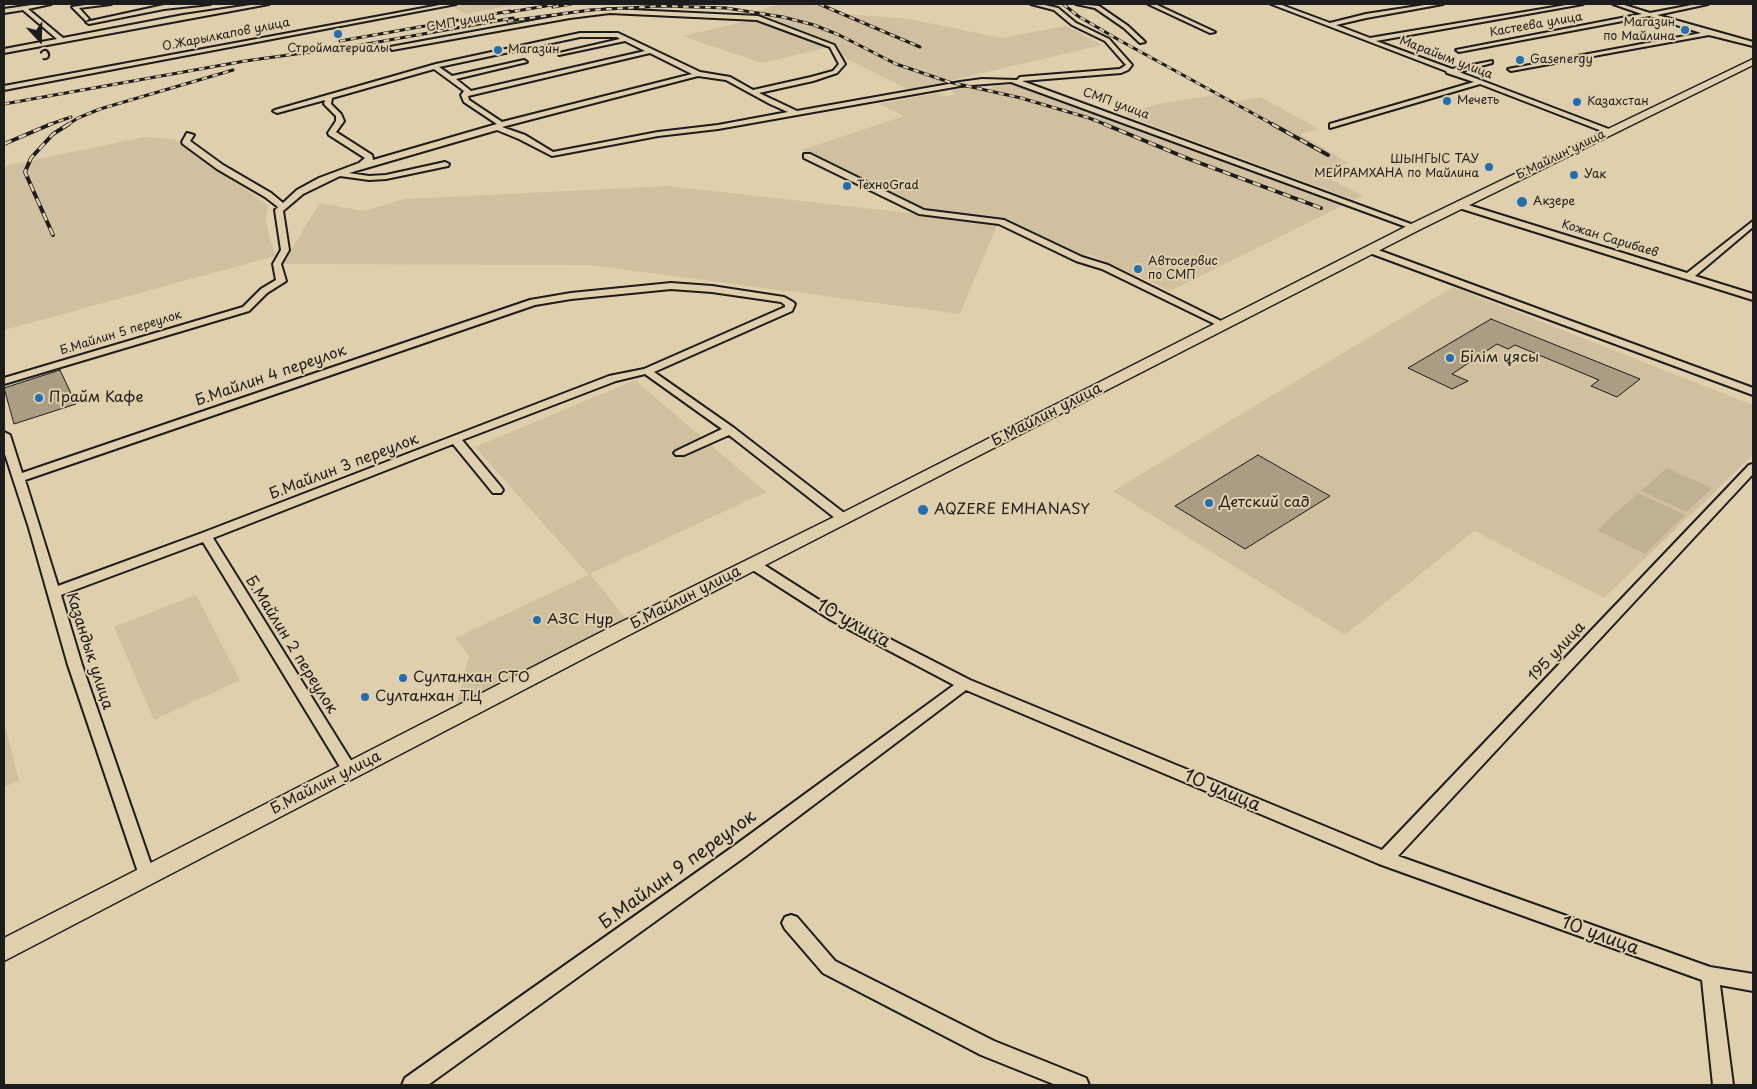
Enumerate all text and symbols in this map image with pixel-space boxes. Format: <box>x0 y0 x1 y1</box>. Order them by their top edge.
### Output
street label: СМП улица <box>425 9 497 35</box>
street label: Кастеева улица <box>1489 10 1583 40</box>
north arrow <box>15 15 65 65</box>
street label: О.Жарылкапов улица <box>161 16 291 54</box>
place label: Магазин по Майлина <box>1603 16 1675 44</box>
marker: Магазин по Майлина <box>1679 24 1691 36</box>
marker: Стройматериалы <box>332 28 344 40</box>
street label: Марайым улица <box>1397 34 1495 82</box>
place label: Стройматериалы <box>287 42 389 56</box>
text: С <box>37 43 54 66</box>
place label: Магазин <box>508 43 559 57</box>
marker: Магазин <box>492 44 504 56</box>
place label: Gasenergy <box>1530 53 1593 67</box>
marker: Gasenergy <box>1514 54 1526 66</box>
street label: СМП улица <box>1081 85 1151 123</box>
place label: Мечеть <box>1457 94 1499 108</box>
marker: Мечеть <box>1441 95 1453 107</box>
place label: Казахстан <box>1587 95 1649 109</box>
marker: Казахстан <box>1571 96 1583 108</box>
street label: Б.Майлин улица <box>1514 127 1608 183</box>
place label: ШЫНГЫС ТАУ МЕЙРАМХАНА по Майлина <box>1314 153 1479 181</box>
marker: ШЫНГЫС ТАУ МЕЙРАМХАНА по Майлина <box>1483 161 1495 173</box>
place label: Уак <box>1584 168 1606 182</box>
marker: Уак <box>1568 169 1580 181</box>
place label: ТехноGrad <box>857 179 919 193</box>
marker: ТехноGrad <box>841 180 853 192</box>
marker: Акзере <box>1515 195 1529 209</box>
place label: Акзере <box>1533 195 1575 209</box>
street label: Кожан Сарибаев <box>1560 217 1660 261</box>
place label: Автосервис по СМП <box>1148 255 1218 283</box>
marker: Автосервис по СМП <box>1132 263 1144 275</box>
street label: Б.Майлин 5 переулок <box>58 308 184 358</box>
street label: Б.Майлин 4 переулок <box>193 342 349 410</box>
place label: Білім ұясы <box>1460 349 1539 367</box>
marker: Білім ұясы <box>1444 352 1456 364</box>
street label: Б.Майлин улица <box>989 379 1105 451</box>
place label: Прайм Кафе <box>49 389 143 407</box>
marker: Прайм Кафе <box>33 392 45 404</box>
street label: Б.Майлин 3 переулок <box>267 430 421 504</box>
place label: Детский сад <box>1219 494 1310 512</box>
marker: Детский сад <box>1203 497 1215 509</box>
place label: AQZERE EMHANASY <box>934 501 1090 519</box>
marker: AQZERE EMHANASY <box>916 503 930 517</box>
street label: Б.Майлин улица <box>628 562 744 634</box>
street label: Б.Майлин 2 переулок <box>241 573 341 717</box>
street label: Казандык улица <box>62 590 116 712</box>
street label: 10 улица <box>812 595 894 653</box>
place label: АЗС Нур <box>547 611 613 629</box>
marker: АЗС Нур <box>531 614 543 626</box>
street label: 195 улица <box>1525 618 1589 686</box>
place label: Султанхан СТО <box>413 669 530 687</box>
marker: Султанхан СТО <box>397 672 409 684</box>
place label: Султанхан ТЦ <box>375 688 482 706</box>
marker: Султанхан ТЦ <box>359 691 371 703</box>
street label: Б.Майлин улица <box>268 747 384 819</box>
street label: 10 улица <box>1180 765 1264 817</box>
street label: Б.Майлин 9 переулок <box>595 806 761 934</box>
street label: 10 улица <box>1558 912 1642 960</box>

